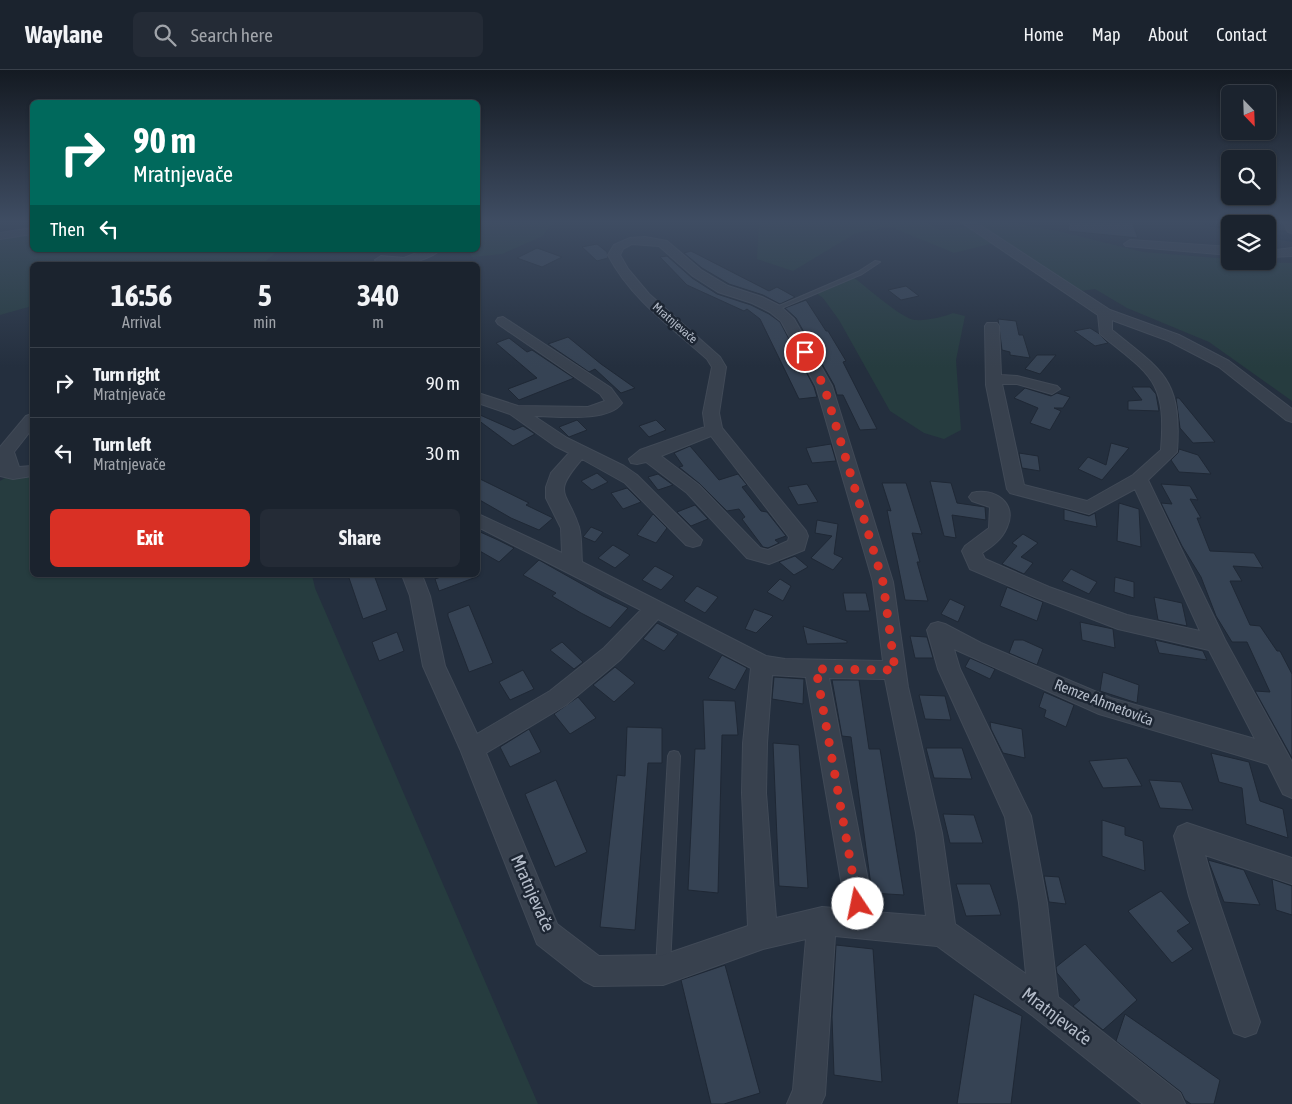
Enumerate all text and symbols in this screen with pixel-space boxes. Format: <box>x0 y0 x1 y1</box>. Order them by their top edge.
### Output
search box <box>133 12 483 57</box>
text: Waylane <box>25 21 103 48</box>
icon: search <box>151 21 179 49</box>
text: Search here <box>191 24 273 46</box>
text: Home <box>1024 24 1064 45</box>
text: Map <box>1092 24 1121 45</box>
text: About <box>1149 24 1188 45</box>
text: Contact <box>1216 24 1267 45</box>
north arrow <box>1221 85 1276 140</box>
map controls <box>1221 85 1276 270</box>
icon: right <box>50 120 115 185</box>
text: 90 m <box>133 120 196 160</box>
button: search <box>1221 150 1276 205</box>
text: Mratnjevače <box>133 161 233 187</box>
icon: left <box>95 215 123 243</box>
button: layers <box>1221 215 1276 270</box>
text: Then <box>50 218 85 240</box>
text: 16:56 <box>111 278 172 312</box>
text: 5 <box>258 278 272 312</box>
text: 340 <box>357 278 399 312</box>
street label: Mratnjevače <box>650 300 700 346</box>
text: Arrival <box>122 313 161 331</box>
text: min <box>253 313 276 331</box>
text: m <box>372 313 384 331</box>
pin <box>784 331 826 373</box>
icon: arrive <box>791 338 819 366</box>
text: Turn right <box>93 363 160 385</box>
icon: right <box>50 369 78 397</box>
text: 90 m <box>426 372 460 394</box>
text: Mratnjevače <box>93 385 166 403</box>
text: Turn left <box>93 433 151 455</box>
icon: left <box>50 439 78 467</box>
text: 30 m <box>426 442 460 464</box>
text: Mratnjevače <box>93 455 166 473</box>
button: Exit <box>50 509 250 567</box>
button: Share <box>260 509 460 567</box>
street label: Remze Ahmetovića <box>1052 675 1156 729</box>
street label: Mratnjevače <box>507 851 559 935</box>
position arrow <box>831 877 883 929</box>
street label: Mratnjevače <box>1018 983 1096 1049</box>

